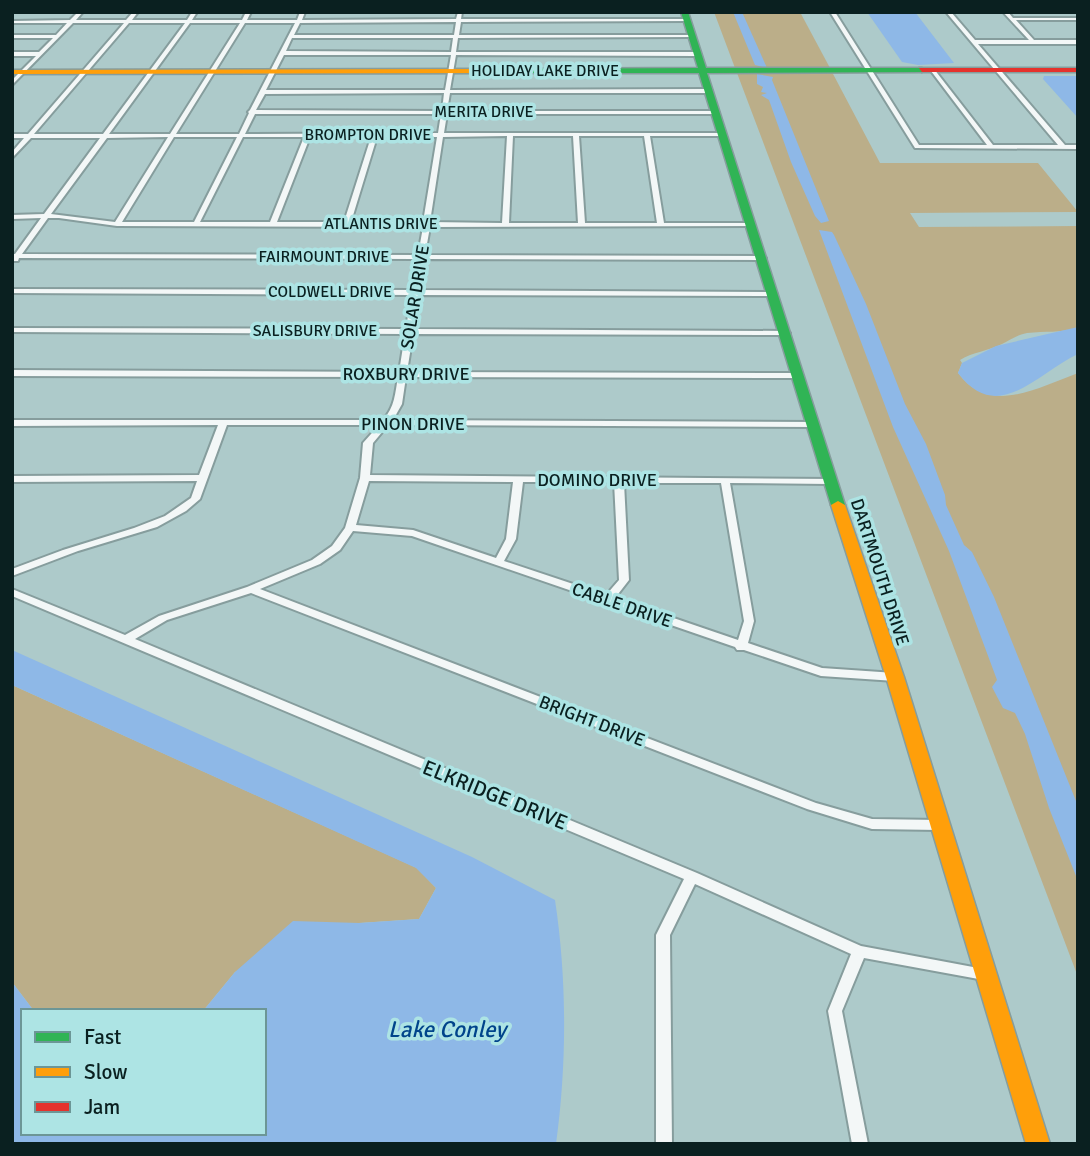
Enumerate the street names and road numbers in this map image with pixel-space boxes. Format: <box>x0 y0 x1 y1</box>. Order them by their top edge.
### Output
street label: HOLIDAY LAKE DRIVE <box>471 61 619 81</box>
street label: MERITA DRIVE <box>434 102 534 122</box>
street label: BROMPTON DRIVE <box>305 125 431 145</box>
street label: ATLANTIS DRIVE <box>324 214 438 234</box>
street label: SOLAR DRIVE <box>396 243 434 351</box>
street label: FAIRMOUNT DRIVE <box>259 247 389 267</box>
street label: COLDWELL DRIVE <box>268 282 392 302</box>
street label: SALISBURY DRIVE <box>253 321 377 341</box>
street label: ROXBURY DRIVE <box>342 363 470 385</box>
street label: PINON DRIVE <box>361 413 465 435</box>
street label: DOMINO DRIVE <box>537 469 657 491</box>
street label: DARTMOUTH DRIVE <box>846 496 914 648</box>
street label: CABLE DRIVE <box>569 578 675 632</box>
street label: BRIGHT DRIVE <box>536 691 648 751</box>
street label: ELKRIDGE DRIVE <box>419 754 571 836</box>

